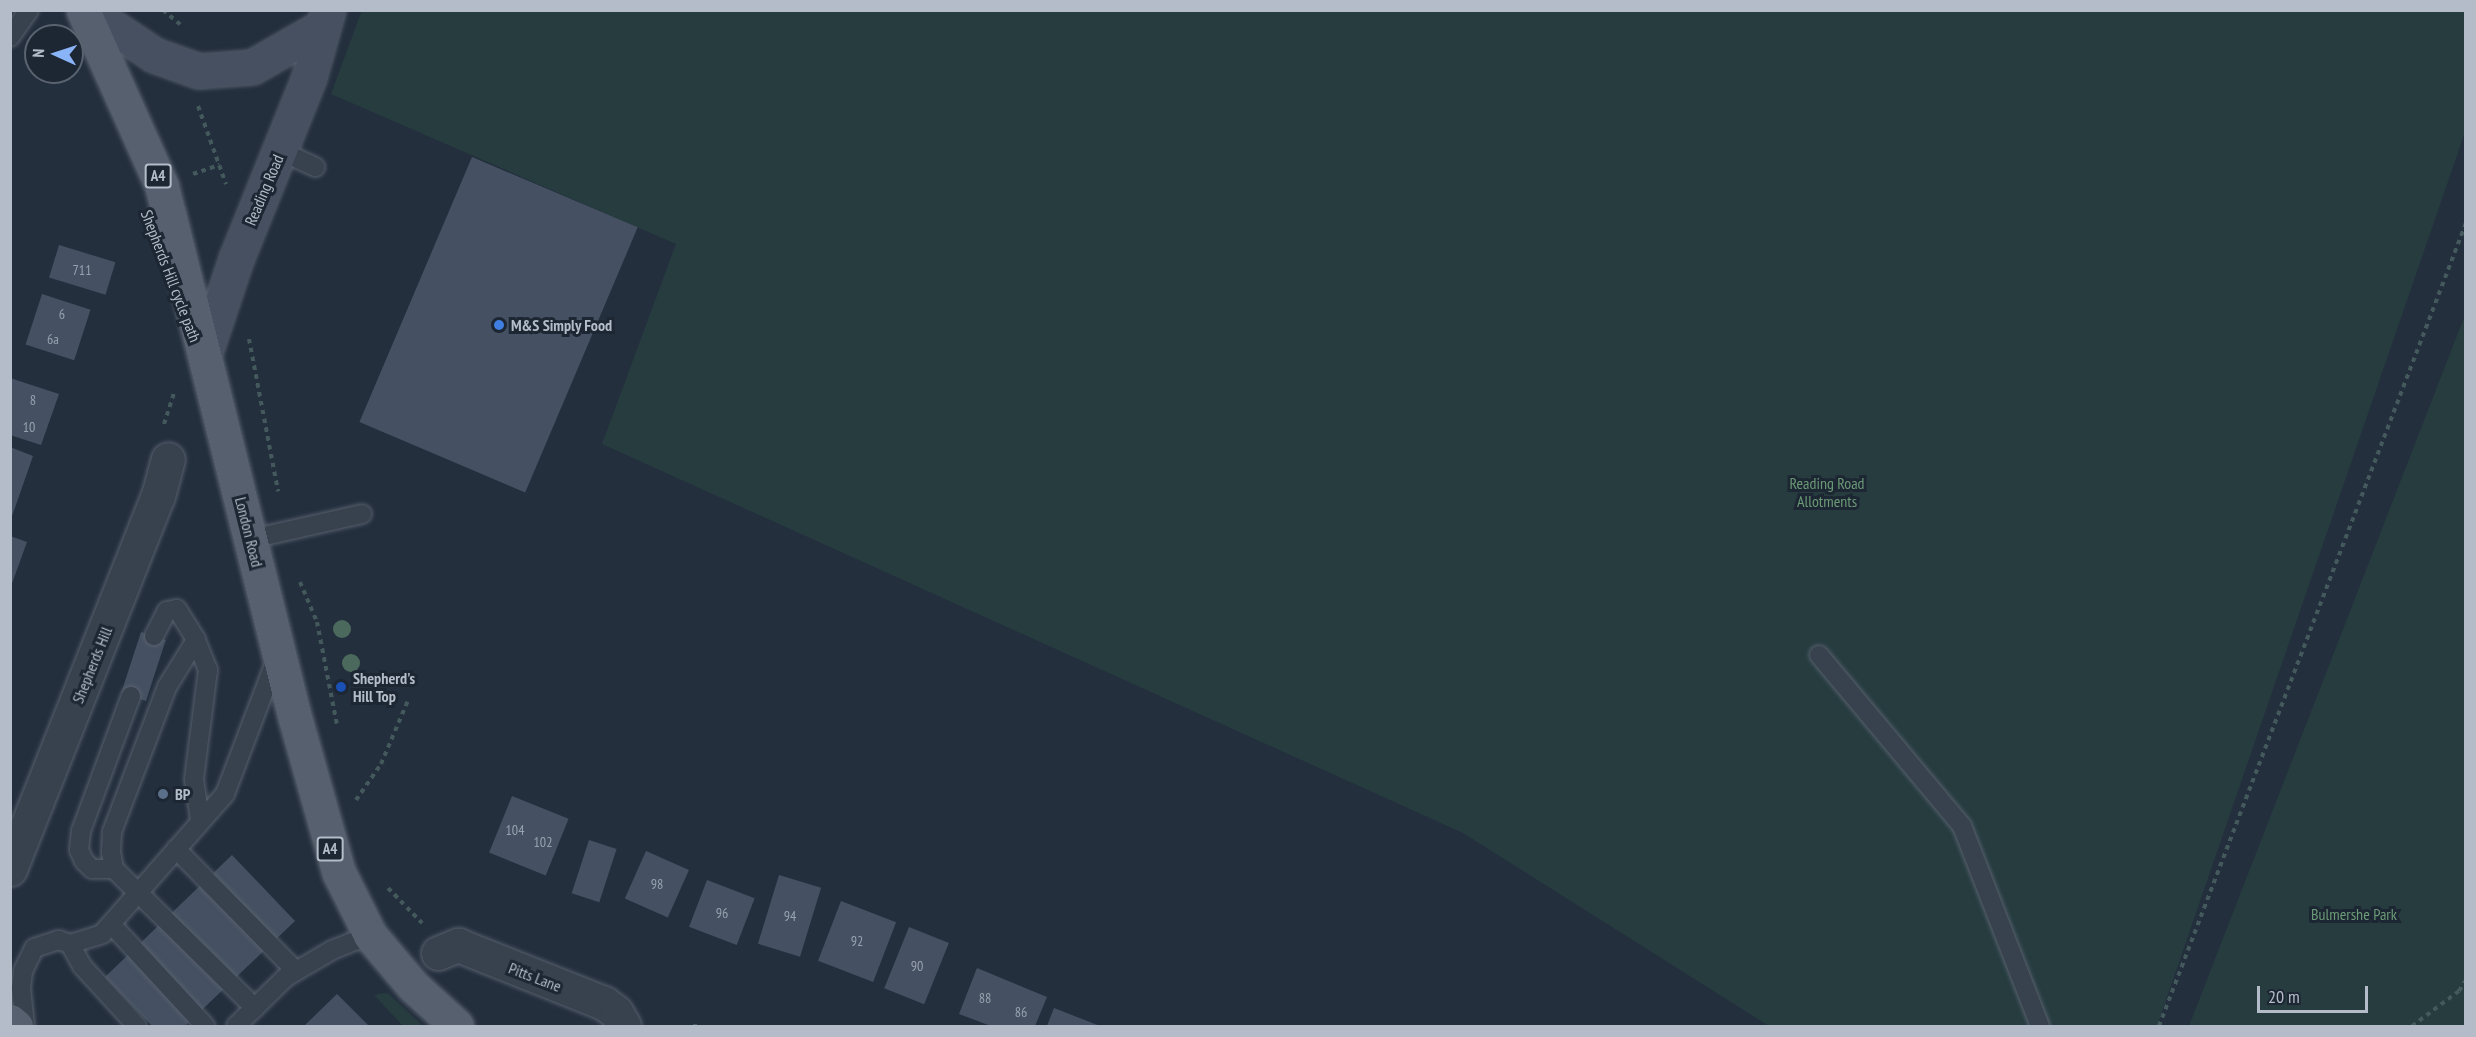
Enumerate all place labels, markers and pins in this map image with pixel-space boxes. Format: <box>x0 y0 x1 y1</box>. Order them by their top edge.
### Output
place label: M&S Simply Food <box>511 315 613 335</box>
marker: M&S Simply Food <box>492 318 506 332</box>
place label: Shepherd's Hill Top <box>353 668 415 706</box>
marker: Shepherd's Hill Top <box>334 680 348 694</box>
place label: BP <box>175 784 190 804</box>
marker: BP <box>156 787 170 801</box>

